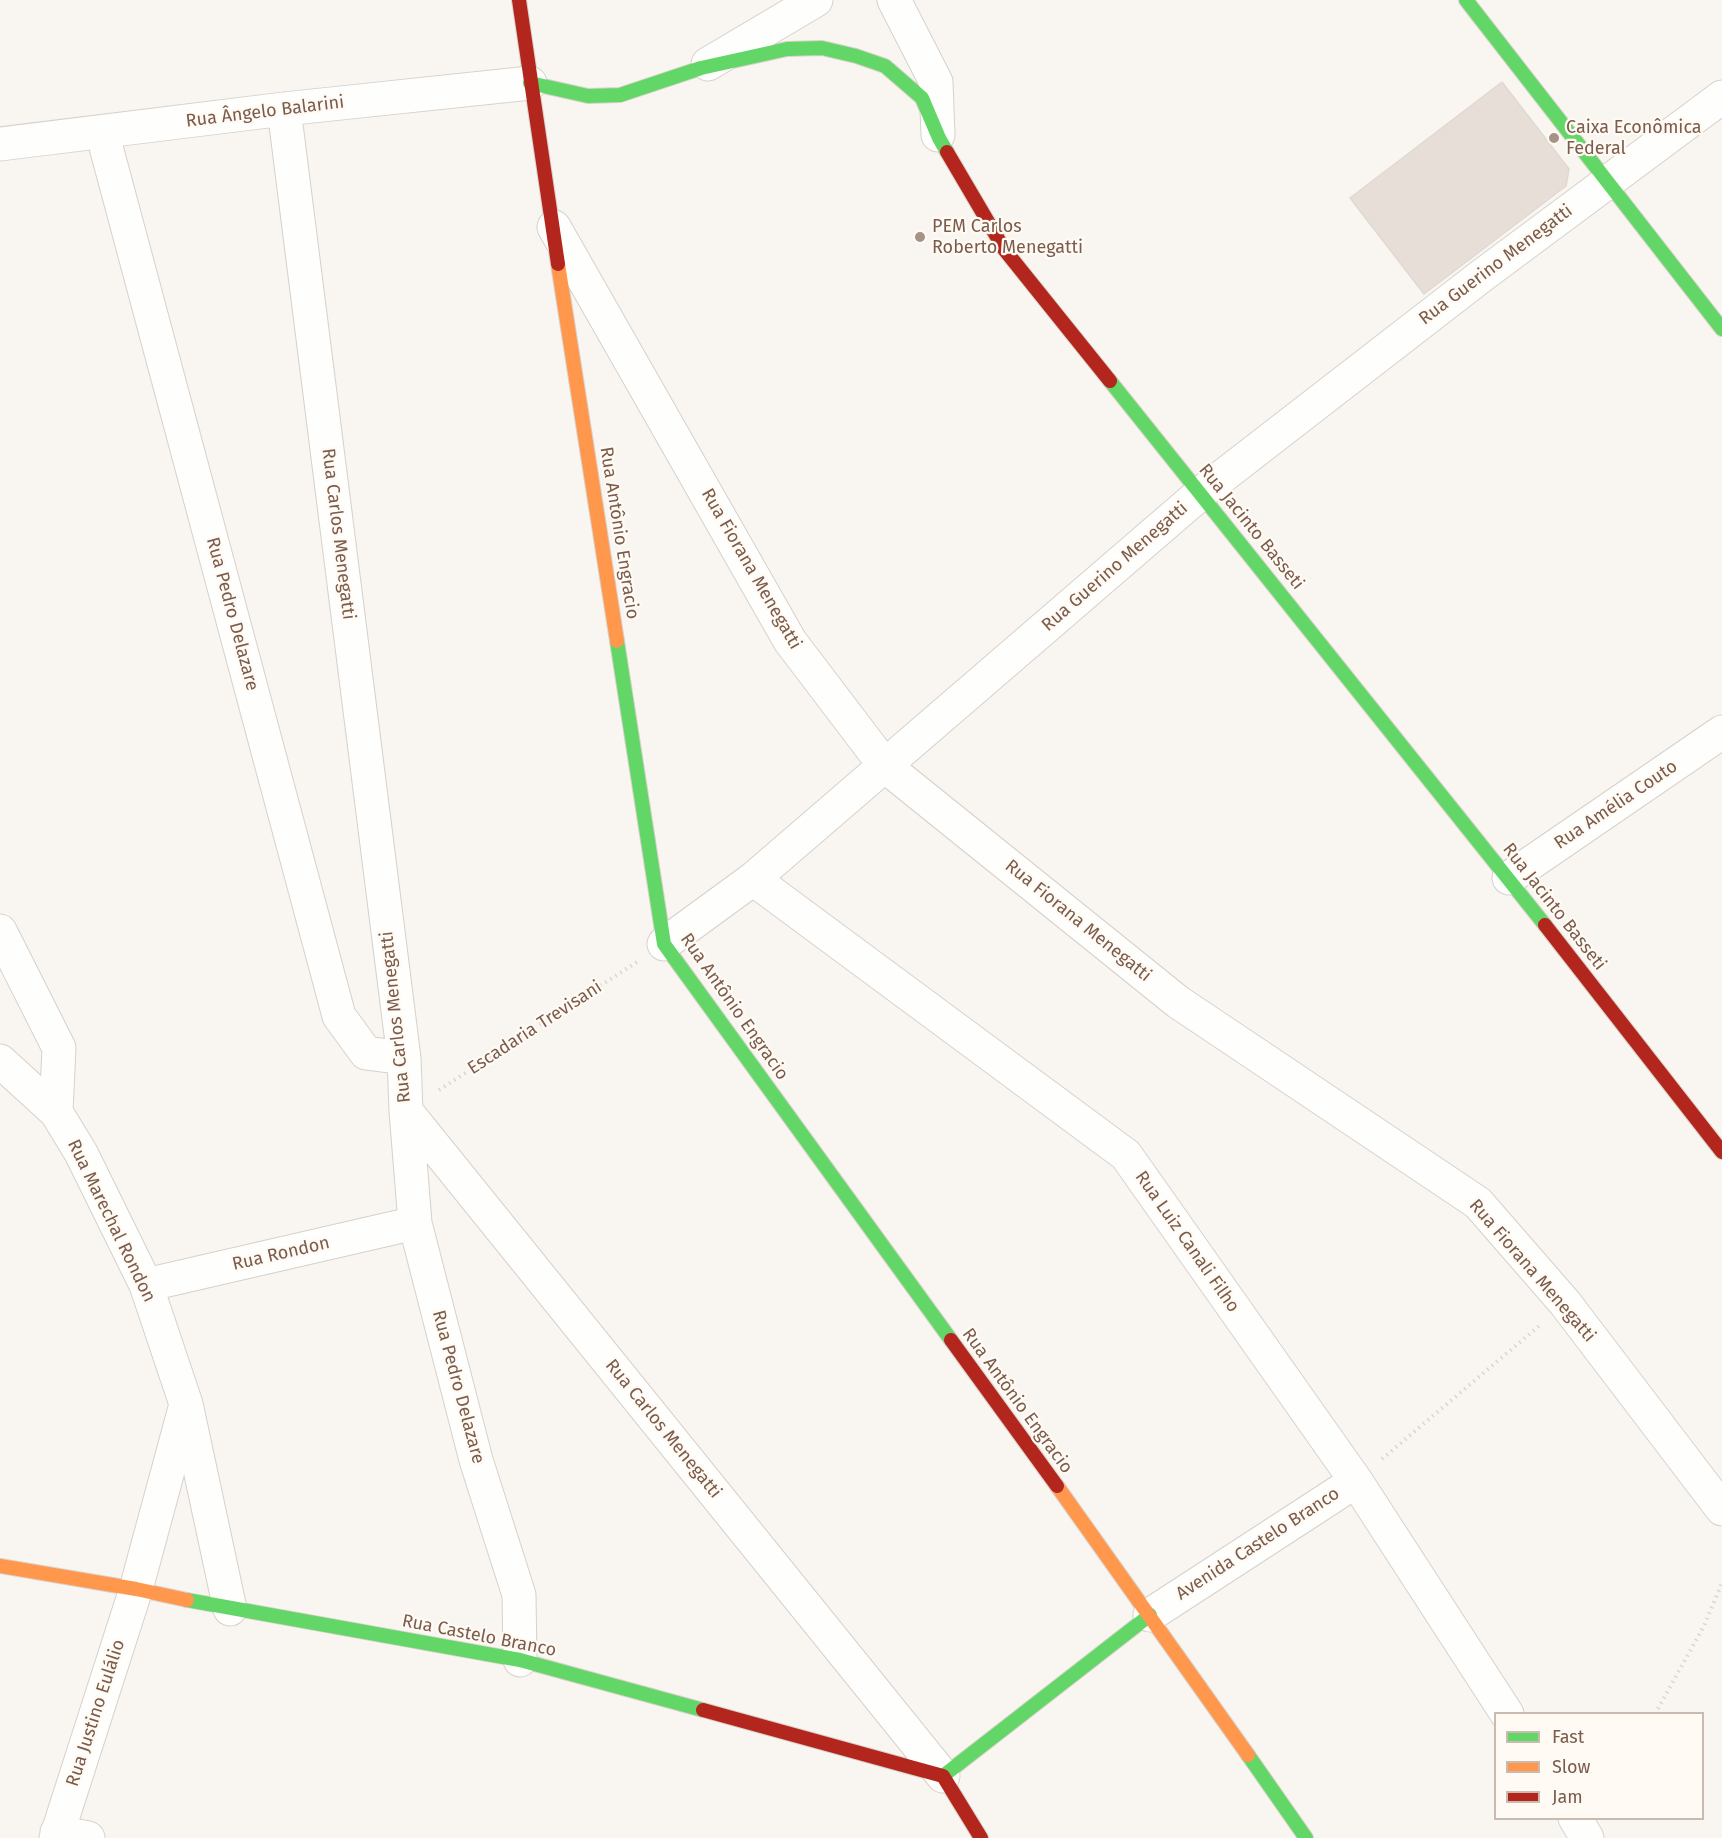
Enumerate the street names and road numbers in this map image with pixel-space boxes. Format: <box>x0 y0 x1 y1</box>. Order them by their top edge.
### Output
street label: Rua Ângelo Balarini <box>185 92 345 132</box>
street label: Rua Guerino Menegatti <box>1415 200 1577 330</box>
street label: Rua Antônio Engracio <box>595 445 643 621</box>
street label: Rua Carlos Menegatti <box>317 447 359 621</box>
street label: Rua Jacinto Basseti <box>1194 460 1308 594</box>
street label: Rua Fiorana Menegatti <box>696 485 806 653</box>
street label: Rua Guerino Menegatti <box>1038 498 1192 636</box>
street label: Rua Pedro Delazare <box>201 535 263 693</box>
street label: Rua Amélia Couto <box>1550 756 1682 854</box>
street label: Rua Jacinto Basseti <box>1498 839 1610 975</box>
street label: Rua Fiorana Menegatti <box>1000 855 1156 987</box>
street label: Rua Antônio Engracio <box>675 929 793 1085</box>
street label: Rua Carlos Menegatti <box>376 930 416 1104</box>
street label: Escadaria Trevisani <box>464 977 606 1079</box>
street label: Rua Marechal Rondon <box>62 1136 160 1306</box>
street label: Rua Luiz Canali Filho <box>1130 1167 1244 1317</box>
street label: Rua Fiorana Menegatti <box>1464 1195 1600 1347</box>
street label: Rua Rondon <box>230 1232 332 1276</box>
street label: Rua Pedro Delazare <box>427 1308 489 1466</box>
street label: Rua Antônio Engracio <box>957 1324 1077 1478</box>
street label: Rua Carlos Menegatti <box>600 1355 726 1503</box>
street label: Avenida Castelo Branco <box>1172 1483 1344 1605</box>
street label: Rua Castelo Branco <box>400 1610 558 1662</box>
street label: Rua Justino Eulálio <box>62 1637 130 1789</box>

